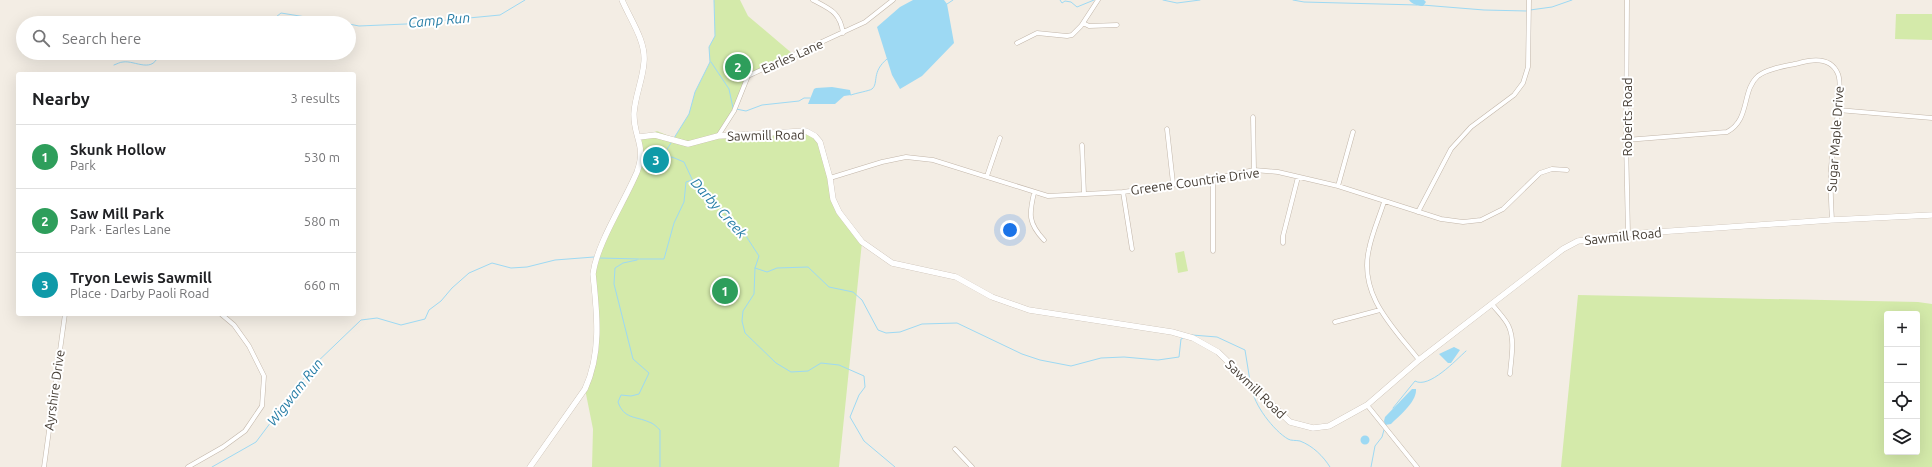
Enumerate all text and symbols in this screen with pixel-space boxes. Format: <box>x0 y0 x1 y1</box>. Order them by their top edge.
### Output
water label: Camp Run <box>407 9 471 31</box>
search box <box>16 16 356 60</box>
icon: search <box>30 27 52 49</box>
text: Search here <box>62 30 141 47</box>
street label: Earles Lane <box>759 36 825 76</box>
pin: 2 <box>725 52 751 82</box>
street label: Roberts Road <box>1620 77 1634 157</box>
street label: Sugar Maple Drive <box>1824 86 1846 192</box>
text: Nearby <box>32 89 90 108</box>
text: 3 results <box>290 91 340 105</box>
street label: Sawmill Road <box>727 127 805 143</box>
text: Skunk Hollow <box>70 141 166 158</box>
pin: 3 <box>643 145 669 175</box>
text: 1 <box>41 150 49 164</box>
text: 530 m <box>304 150 340 164</box>
text: Park <box>70 158 96 172</box>
street label: Greene Countrie Drive <box>1130 165 1260 197</box>
water label: Darby Creek <box>688 175 751 242</box>
text: Saw Mill Park <box>70 205 164 222</box>
text: 2 <box>41 214 49 228</box>
text: 580 m <box>304 214 340 228</box>
your location <box>1000 220 1020 240</box>
text: Park · Earles Lane <box>70 222 171 236</box>
street label: Sawmill Road <box>1584 225 1662 247</box>
text: Tryon Lewis Sawmill <box>70 269 212 286</box>
pin: 1 <box>712 276 738 306</box>
text: 3 <box>41 278 49 292</box>
text: 660 m <box>304 278 340 292</box>
text: Place · Darby Paoli Road <box>70 286 209 300</box>
map controls <box>1884 311 1920 455</box>
button: + <box>1884 311 1920 347</box>
button: − <box>1884 347 1920 383</box>
street label: Ayrshire Drive <box>41 349 67 431</box>
water label: Wigwam Run <box>264 355 326 429</box>
street label: Sawmill Road <box>1223 357 1289 421</box>
button: locate <box>1884 383 1920 419</box>
button: layers <box>1884 419 1920 455</box>

